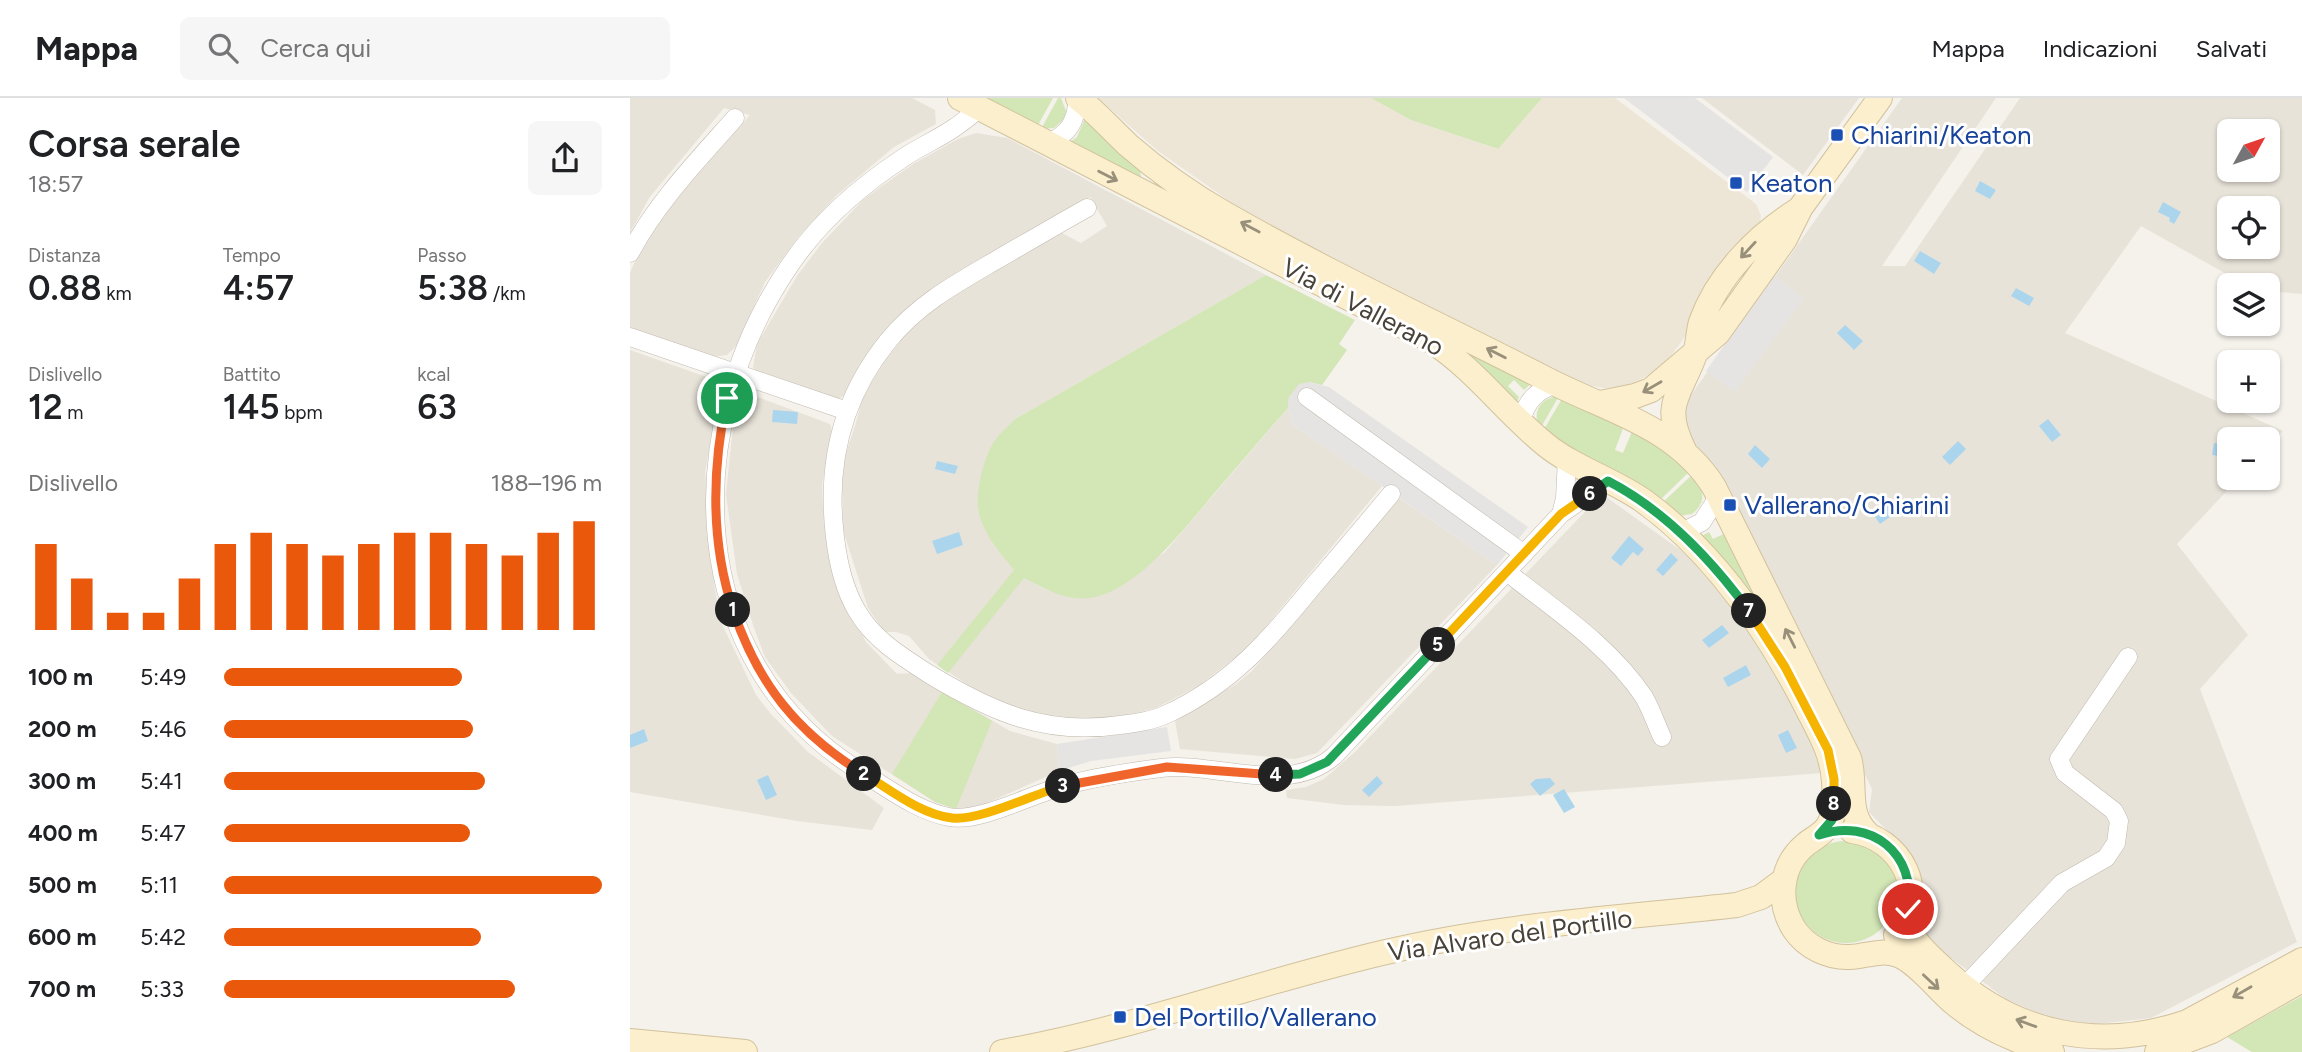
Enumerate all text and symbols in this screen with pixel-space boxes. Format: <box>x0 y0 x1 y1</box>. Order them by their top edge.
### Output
search box <box>180 17 670 80</box>
text: Mappa <box>35 29 138 68</box>
icon: search <box>204 29 242 67</box>
text: Cerca qui <box>260 32 371 64</box>
text: Mappa <box>1932 34 2005 63</box>
text: Indicazioni <box>2043 34 2158 63</box>
text: Salvati <box>2196 34 2267 63</box>
place label: Chiarini/Keaton <box>1851 119 2031 151</box>
north arrow <box>2217 119 2280 182</box>
map controls <box>2217 119 2280 490</box>
text: Corsa serale <box>28 121 240 167</box>
button: share <box>528 121 602 195</box>
marker: Chiarini/Keaton <box>1829 127 1845 143</box>
place label: Keaton <box>1750 167 1832 199</box>
one-way arrow <box>1097 169 1118 183</box>
text: 18:57 <box>28 170 83 198</box>
marker: Keaton <box>1728 175 1744 191</box>
button: locate <box>2217 196 2280 259</box>
one-way arrow <box>1240 220 1260 234</box>
one-way arrow <box>1740 241 1757 258</box>
text: Distanza <box>28 244 101 267</box>
text: Tempo <box>223 244 281 267</box>
text: Passo <box>417 244 467 267</box>
street label: Via di Vallerano <box>1276 251 1450 363</box>
text: 0.88 <box>28 267 102 309</box>
text: 4:57 <box>223 267 294 309</box>
text: 5:38 <box>417 267 488 309</box>
button: layers <box>2217 273 2280 336</box>
text: km <box>102 282 132 305</box>
text: /km <box>488 282 526 305</box>
one-way arrow <box>1486 346 1507 359</box>
button: + <box>2217 350 2280 413</box>
text: Dislivello <box>28 363 102 386</box>
text: Battito <box>223 363 281 386</box>
text: kcal <box>417 363 451 386</box>
pin <box>697 368 757 428</box>
icon: arrive <box>708 379 746 417</box>
one-way arrow <box>1643 381 1663 395</box>
text: 12 <box>28 386 63 428</box>
text: 145 <box>223 386 280 428</box>
text: 63 <box>417 386 457 428</box>
text: m <box>63 401 84 424</box>
text: bpm <box>280 401 323 424</box>
button: − <box>2217 427 2280 490</box>
text: Dislivello <box>28 469 118 497</box>
text: 188–196 m <box>491 469 602 497</box>
pin: 6 <box>1572 476 1608 512</box>
text: 6 <box>1584 482 1595 505</box>
place label: Vallerano/Chiarini <box>1744 489 1950 521</box>
marker: Vallerano/Chiarini <box>1722 497 1738 513</box>
pin: 1 <box>716 592 750 628</box>
pin: 7 <box>1732 594 1766 628</box>
text: 1 <box>728 598 737 621</box>
text: 7 <box>1743 599 1754 622</box>
pin: 5 <box>1420 628 1456 662</box>
one-way arrow <box>1783 628 1797 649</box>
text: 5 <box>1432 633 1443 656</box>
text: 100 m <box>28 663 93 691</box>
text: 5:49 <box>140 663 186 691</box>
text: 200 m <box>28 715 97 743</box>
text: 5:46 <box>140 715 186 743</box>
pin: 2 <box>846 756 882 792</box>
pin: 4 <box>1258 758 1294 792</box>
text: 2 <box>858 762 869 785</box>
text: 4 <box>1269 763 1282 786</box>
text: 300 m <box>28 767 96 795</box>
text: 5:41 <box>140 767 183 795</box>
pin: 3 <box>1046 768 1080 804</box>
text: 3 <box>1057 774 1068 797</box>
pin: 8 <box>1816 786 1852 822</box>
text: 8 <box>1828 792 1839 815</box>
text: 400 m <box>28 819 98 847</box>
text: 5:47 <box>140 819 186 847</box>
text: 500 m <box>28 871 97 899</box>
text: 5:11 <box>140 871 178 899</box>
pin <box>1878 879 1938 939</box>
icon: check <box>1889 890 1927 928</box>
street label: Via Alvaro del Portillo <box>1386 902 1634 968</box>
text: 600 m <box>28 923 97 951</box>
text: 5:42 <box>140 923 186 951</box>
one-way arrow <box>1922 974 1939 991</box>
text: 700 m <box>28 975 96 1003</box>
text: 5:33 <box>140 975 184 1003</box>
one-way arrow <box>2232 985 2252 999</box>
place label: Del Portillo/Vallerano <box>1134 1001 1377 1033</box>
marker: Del Portillo/Vallerano <box>1112 1009 1128 1025</box>
one-way arrow <box>2016 1016 2038 1028</box>

